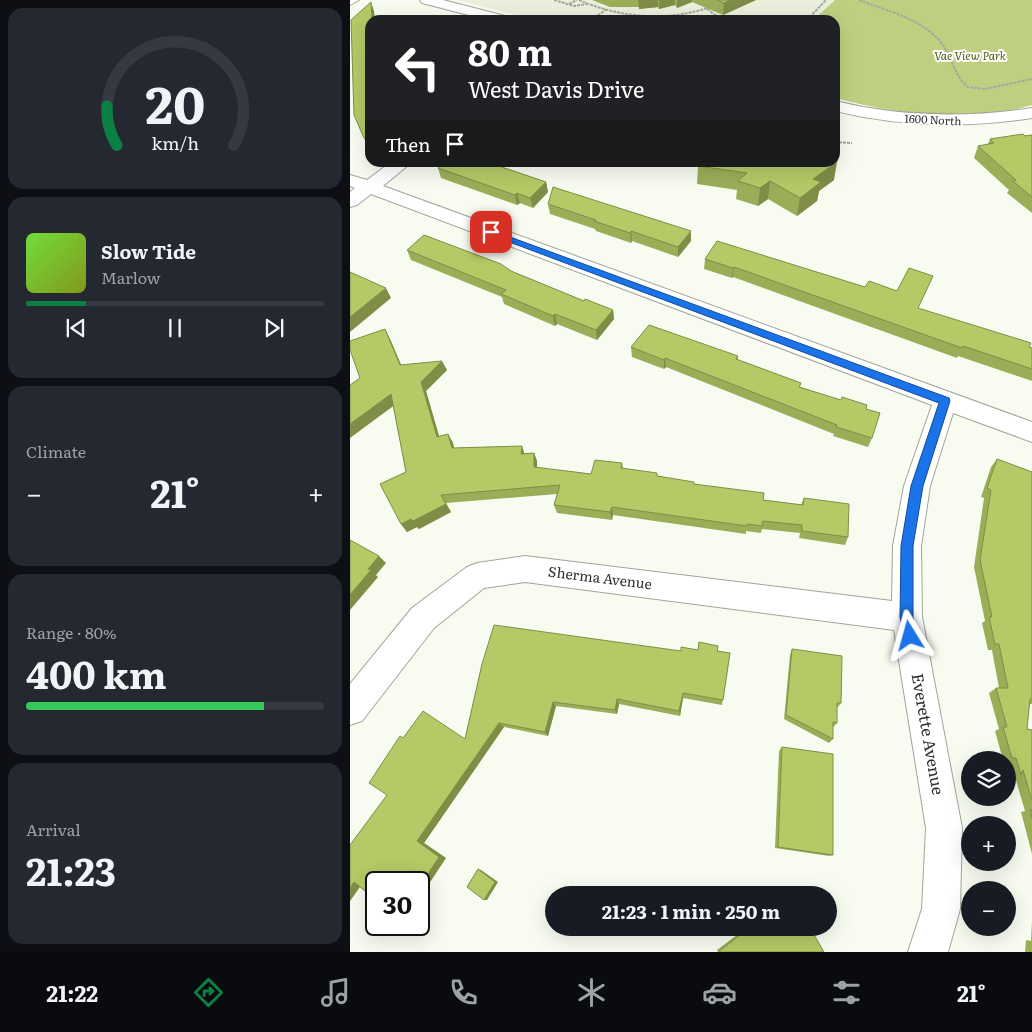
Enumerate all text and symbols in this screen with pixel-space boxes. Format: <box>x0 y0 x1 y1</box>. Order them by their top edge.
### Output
text: 80 m <box>468 25 552 77</box>
icon: left <box>385 35 450 100</box>
park label: Vae View Park <box>934 47 1006 63</box>
text: 20 <box>145 63 205 140</box>
text: West Davis Drive <box>468 72 644 105</box>
street label: 1600 North <box>904 110 962 128</box>
text: km/h <box>151 129 199 156</box>
text: Then <box>385 130 431 158</box>
icon: arrive <box>441 130 469 158</box>
pin <box>470 211 512 253</box>
icon: arrive <box>477 218 505 246</box>
text: Slow Tide <box>101 237 196 265</box>
text: Marlow <box>101 265 161 289</box>
icon: previous <box>62 314 90 342</box>
icon: pause <box>161 314 189 342</box>
icon: next <box>260 314 288 342</box>
text: Climate <box>26 439 86 463</box>
text: 21° <box>150 463 200 520</box>
text: − <box>26 471 42 513</box>
text: + <box>308 471 324 513</box>
street label: Sherma Avenue <box>547 561 653 593</box>
position arrow <box>883 609 935 661</box>
text: Range · 80% <box>26 620 117 644</box>
text: 400 km <box>26 644 167 701</box>
street label: Everette Avenue <box>906 671 951 796</box>
map controls <box>961 751 1016 936</box>
button: layers <box>961 751 1016 806</box>
button: + <box>961 816 1016 871</box>
text: Arrival <box>26 817 81 841</box>
text: 21:23 <box>26 841 116 898</box>
speed limit sign: 30 <box>365 871 430 936</box>
button: − <box>961 881 1016 936</box>
text: 21:23 · 1 min · 250 m <box>602 897 780 925</box>
icon: directions <box>191 975 226 1010</box>
icon: music <box>318 975 353 1010</box>
icon: phone <box>446 975 481 1010</box>
icon: climate <box>574 975 609 1010</box>
icon: car <box>702 975 737 1010</box>
icon: filters <box>829 975 864 1010</box>
text: 21:22 <box>46 976 98 1009</box>
text: 21° <box>957 976 986 1009</box>

